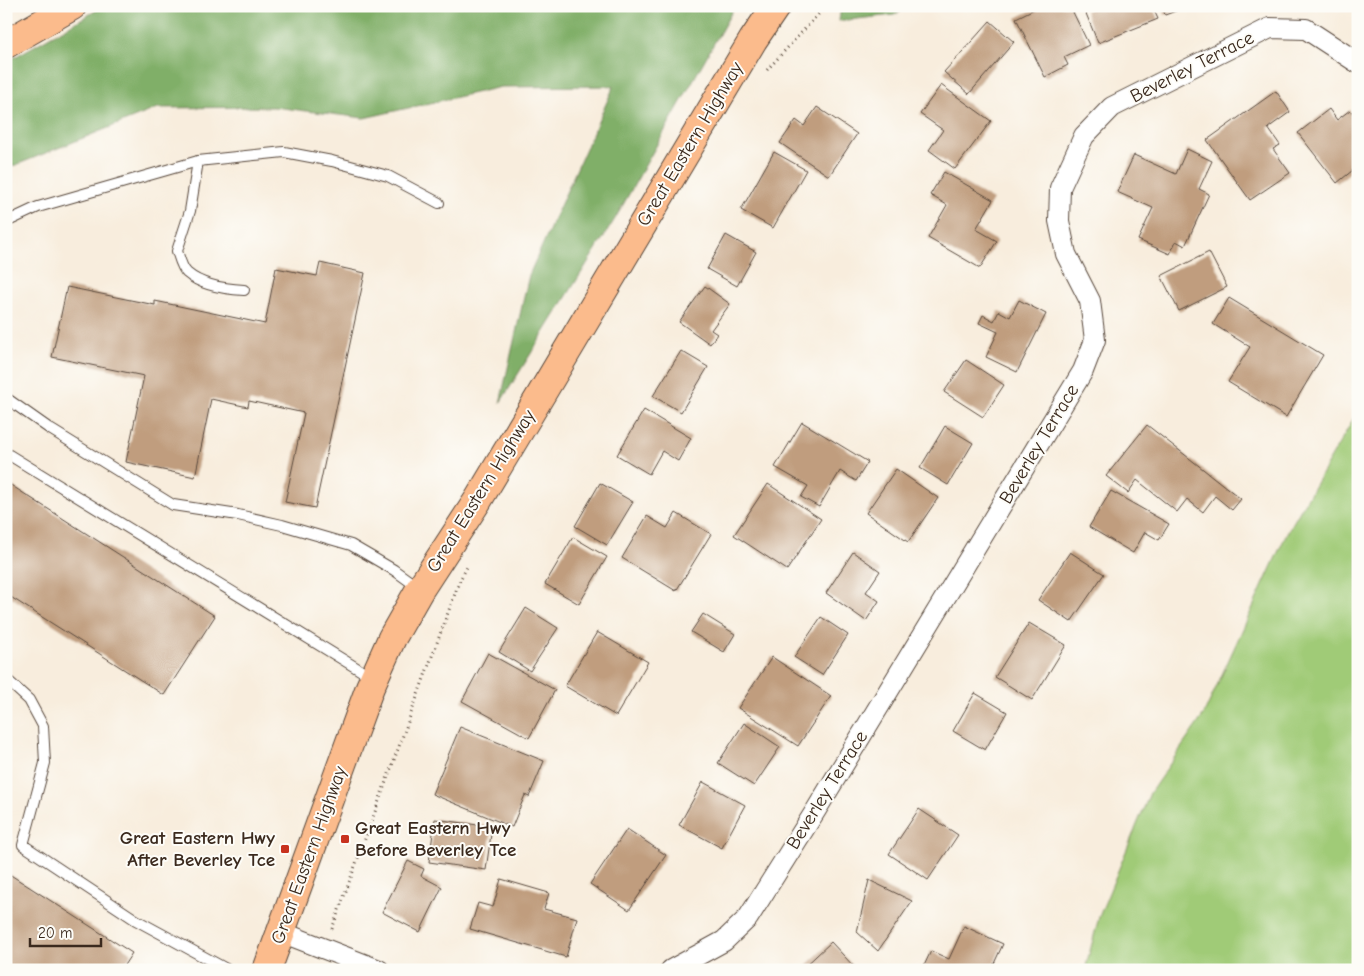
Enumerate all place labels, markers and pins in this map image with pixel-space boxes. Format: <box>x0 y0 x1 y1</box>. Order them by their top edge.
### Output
place label: Great Eastern Hwy Before Beverley Tce <box>355 817 516 861</box>
place label: Great Eastern Hwy After Beverley Tce <box>120 827 275 871</box>
marker: Great Eastern Hwy Before Beverley Tce <box>339 833 351 845</box>
marker: Great Eastern Hwy After Beverley Tce <box>279 843 291 855</box>

